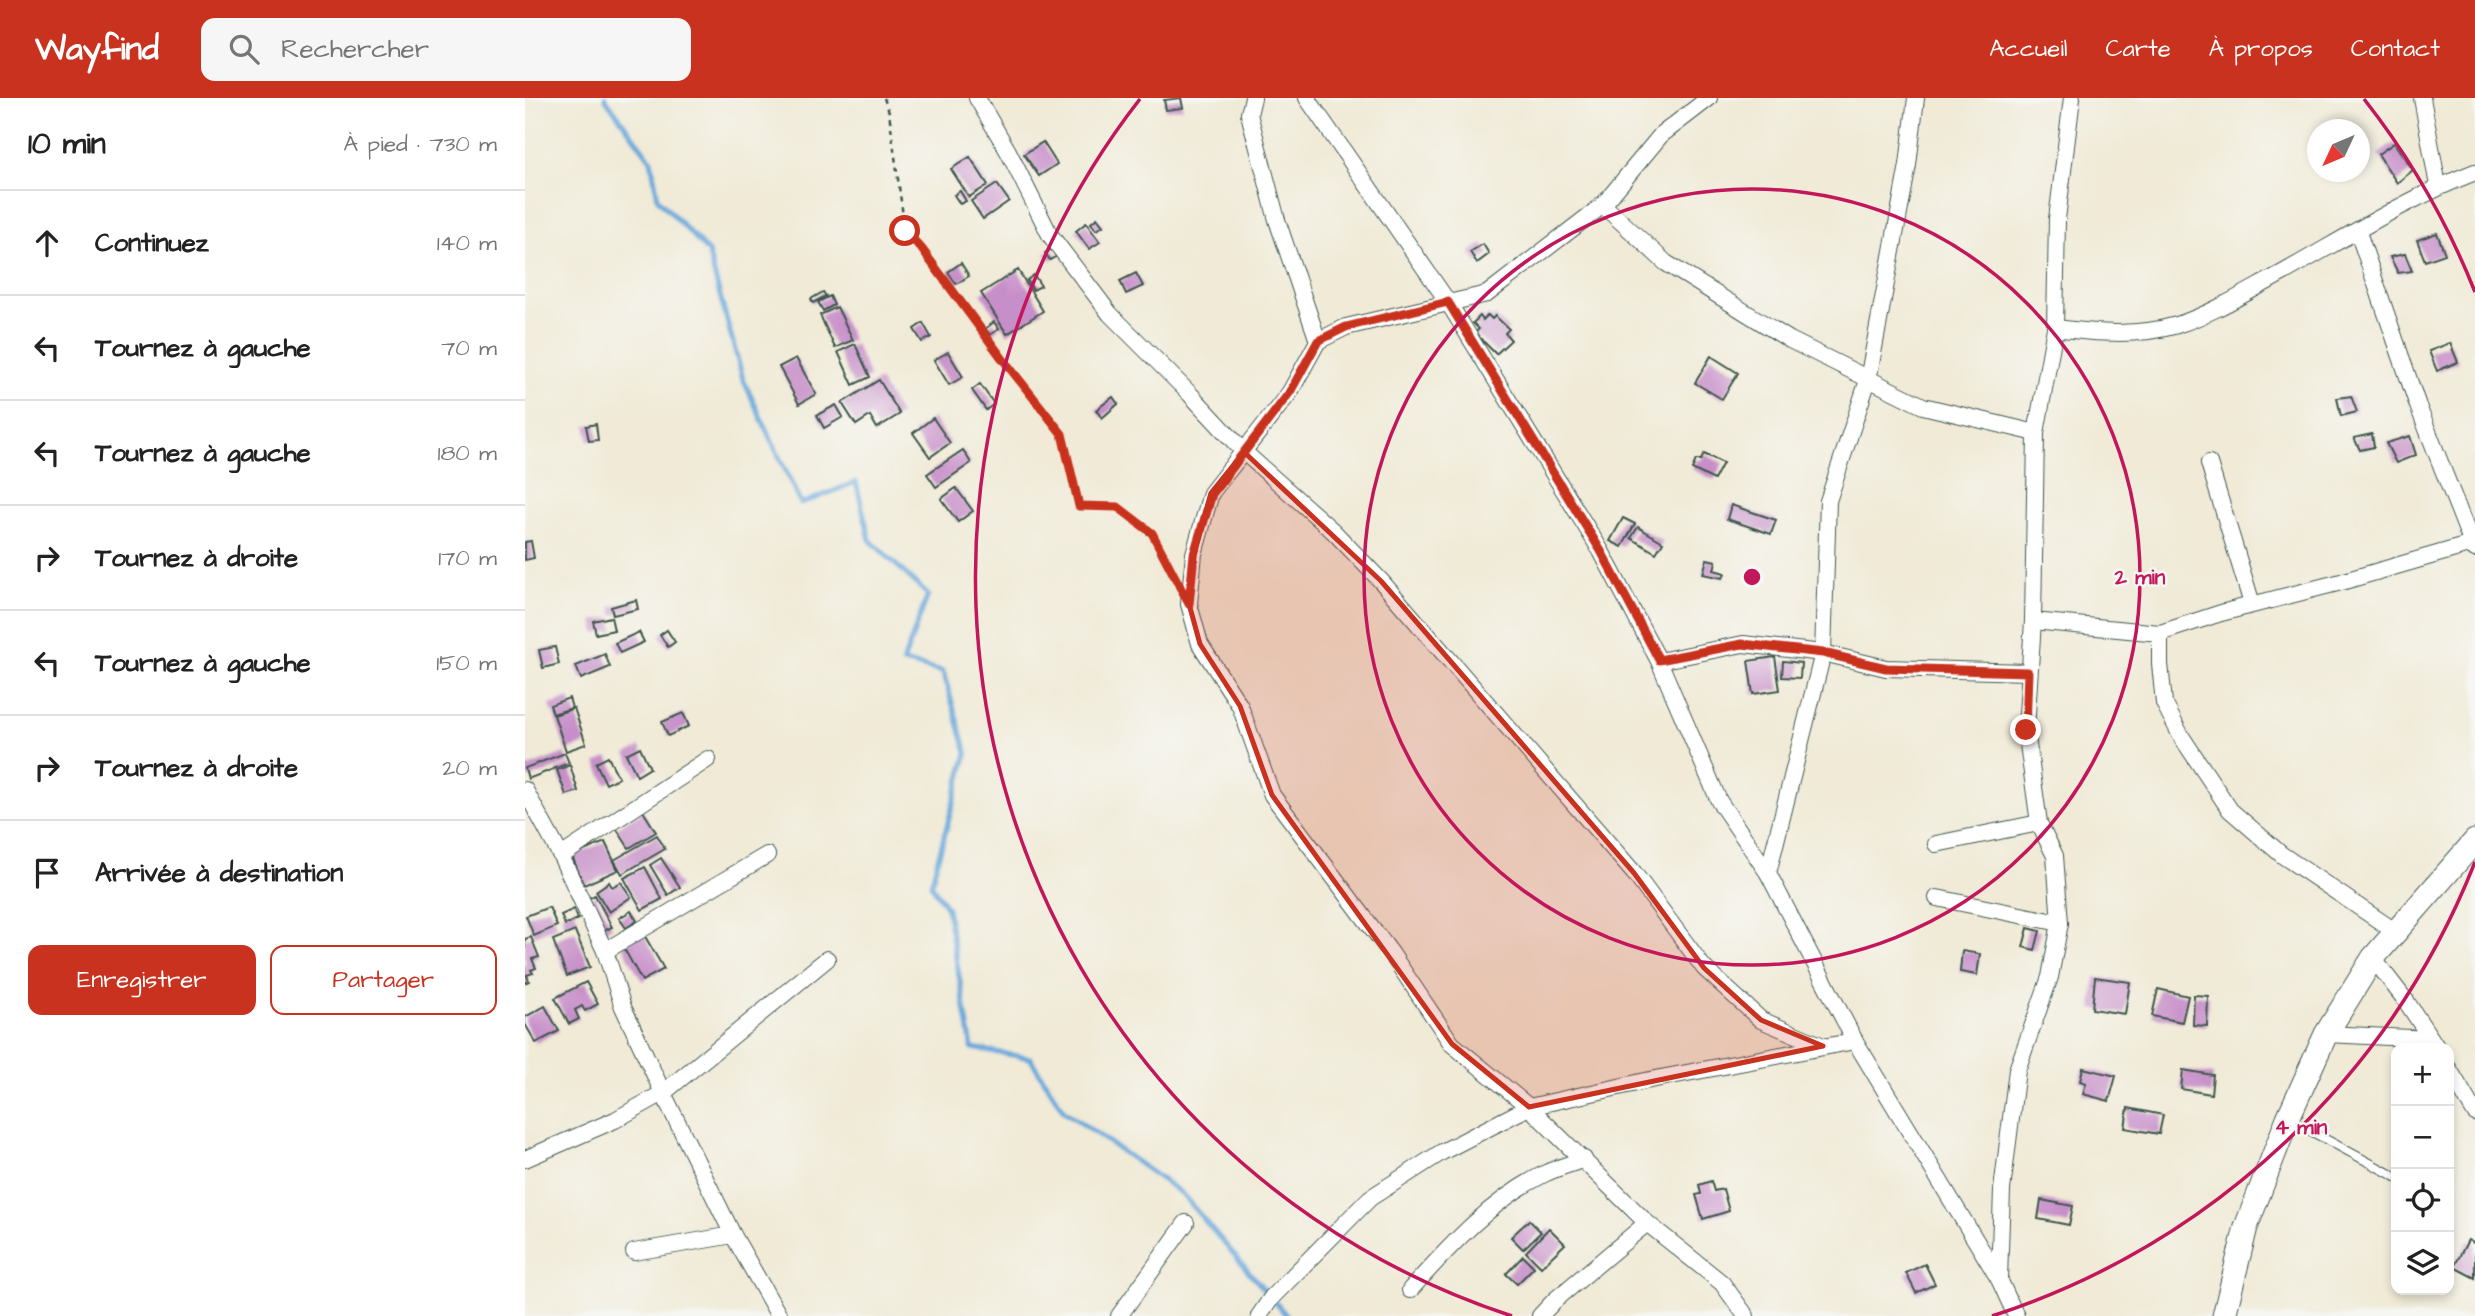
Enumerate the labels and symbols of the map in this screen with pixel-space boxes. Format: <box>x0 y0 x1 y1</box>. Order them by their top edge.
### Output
north arrow <box>2307 119 2370 182</box>
route start <box>889 215 920 246</box>
text: 2 min <box>2114 563 2166 592</box>
centre of rings <box>1740 565 1764 589</box>
route end <box>2010 714 2041 745</box>
text: 4 min <box>2275 1113 2328 1142</box>

